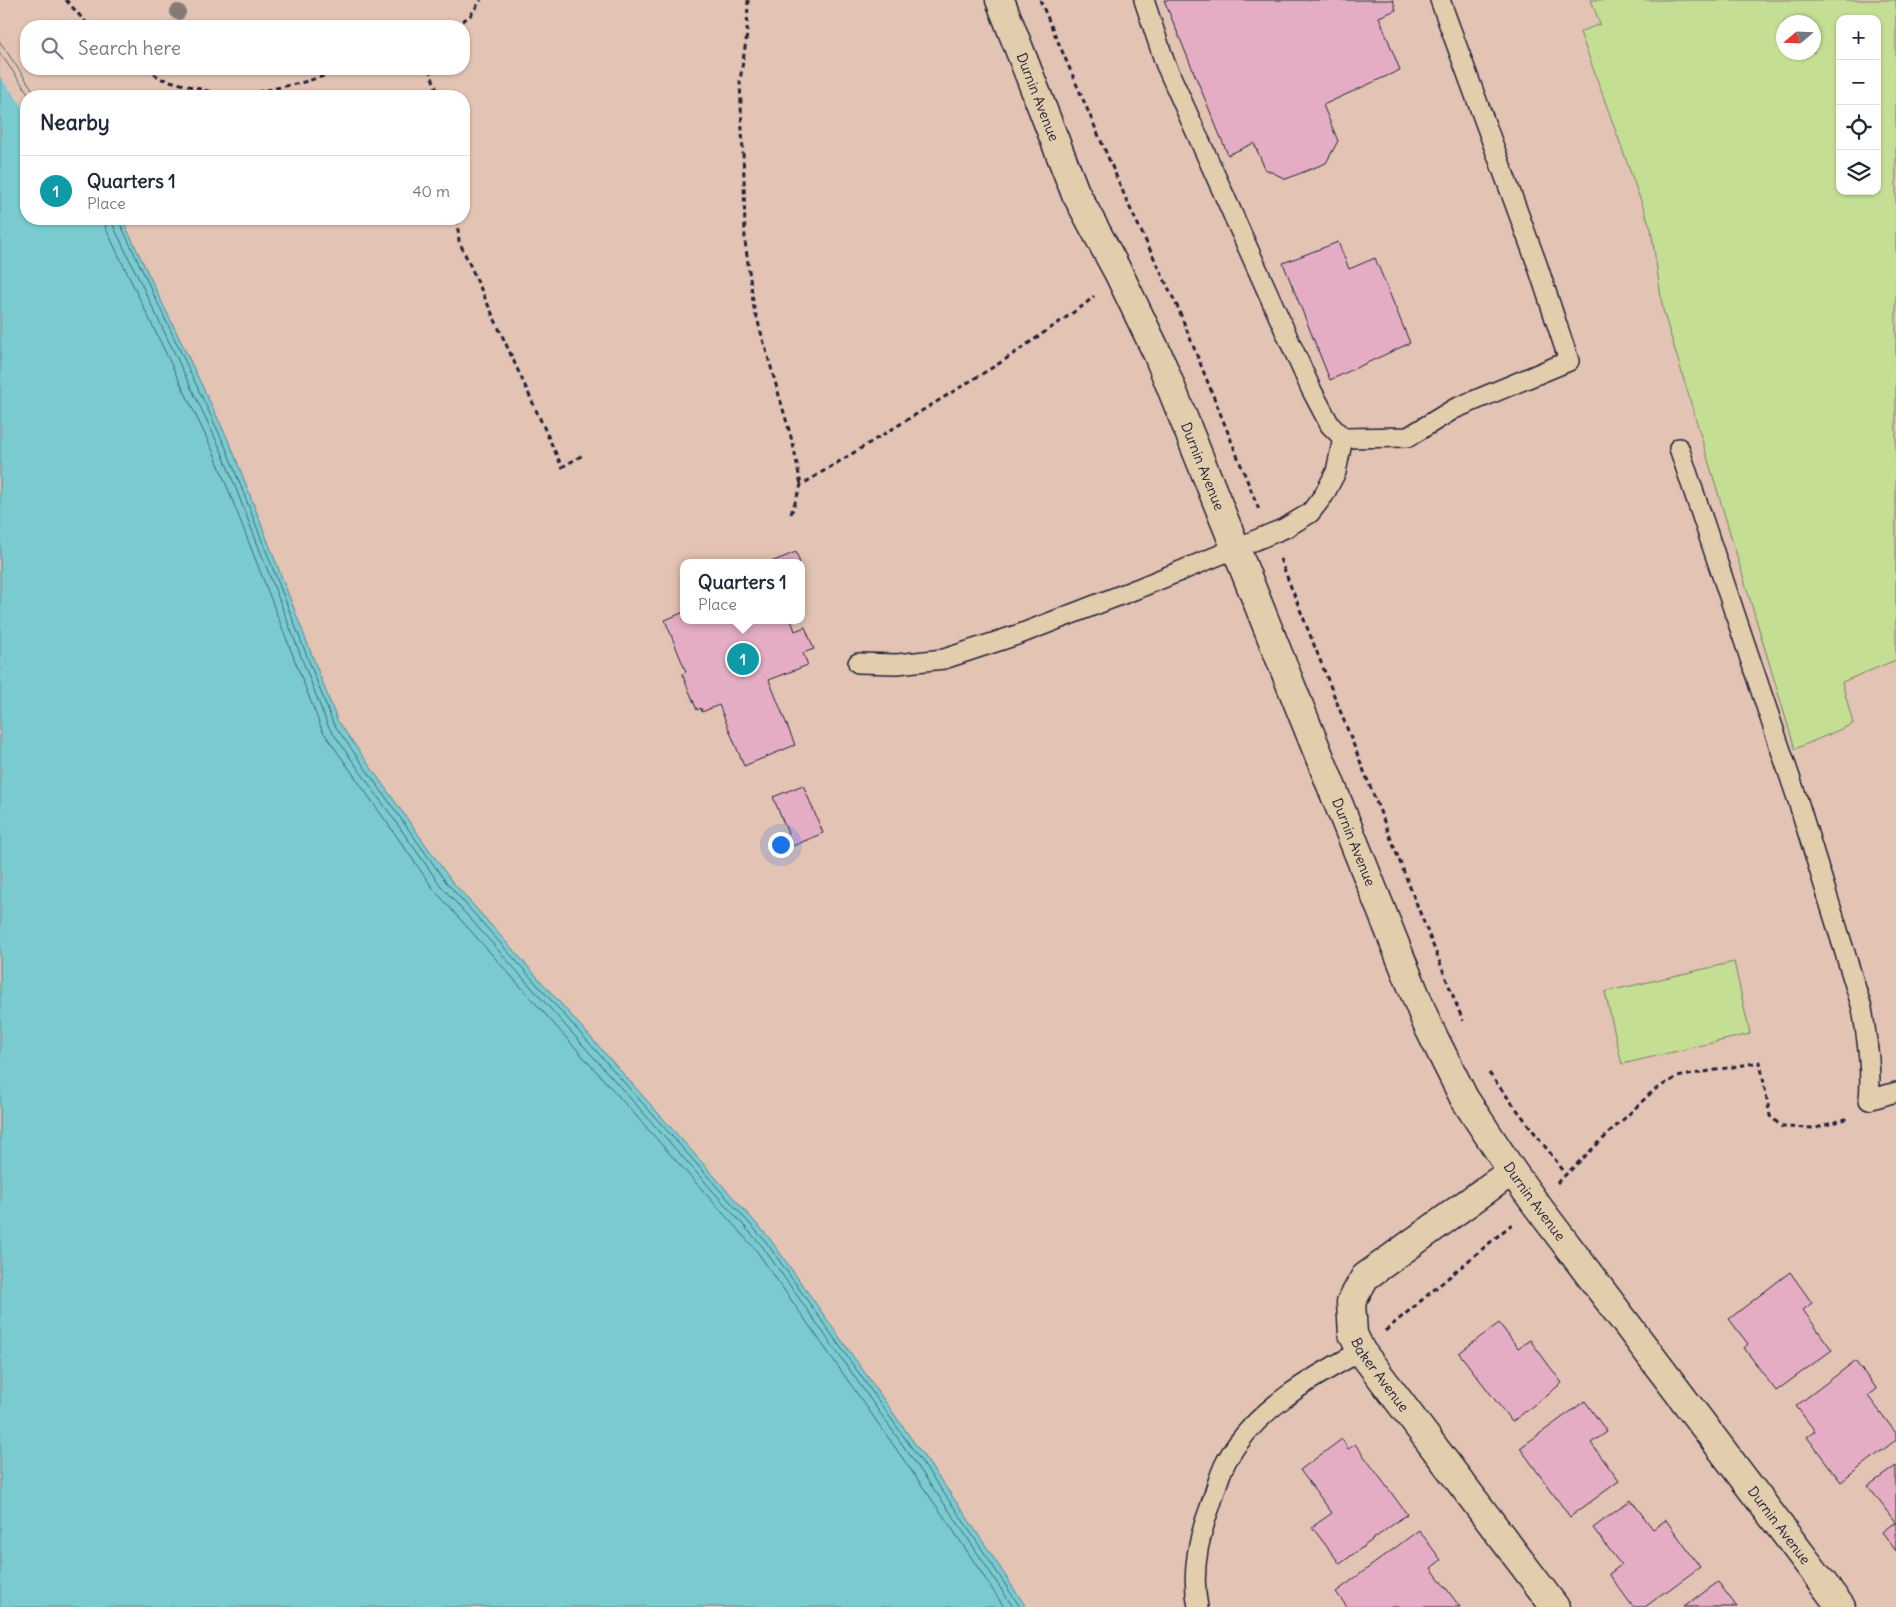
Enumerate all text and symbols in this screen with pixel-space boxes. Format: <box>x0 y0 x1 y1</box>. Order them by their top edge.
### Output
north arrow <box>1776 15 1821 60</box>
map controls <box>1836 15 1881 195</box>
button: + <box>1836 15 1881 60</box>
search box <box>20 20 470 75</box>
icon: search <box>38 34 66 62</box>
text: Search here <box>78 36 181 60</box>
street label: Durnin Avenue <box>1012 50 1063 144</box>
button: − <box>1836 60 1881 105</box>
button: locate <box>1836 105 1881 150</box>
text: Nearby <box>40 109 110 136</box>
button: layers <box>1836 150 1881 195</box>
text: Quarters 1 <box>87 169 176 193</box>
text: 1 <box>53 181 59 201</box>
text: 40 m <box>412 181 450 201</box>
text: Place <box>87 193 126 213</box>
street label: Durnin Avenue <box>1177 420 1229 513</box>
popup <box>680 559 805 624</box>
text: Quarters 1 <box>698 570 787 594</box>
text: Place <box>698 594 737 614</box>
pin: 1 <box>727 640 759 678</box>
street label: Durnin Avenue <box>1328 795 1380 889</box>
your location <box>768 832 794 858</box>
street label: Durnin Avenue <box>1500 1159 1569 1244</box>
street label: Baker Avenue <box>1347 1335 1413 1416</box>
street label: Durnin Avenue <box>1744 1483 1815 1568</box>

